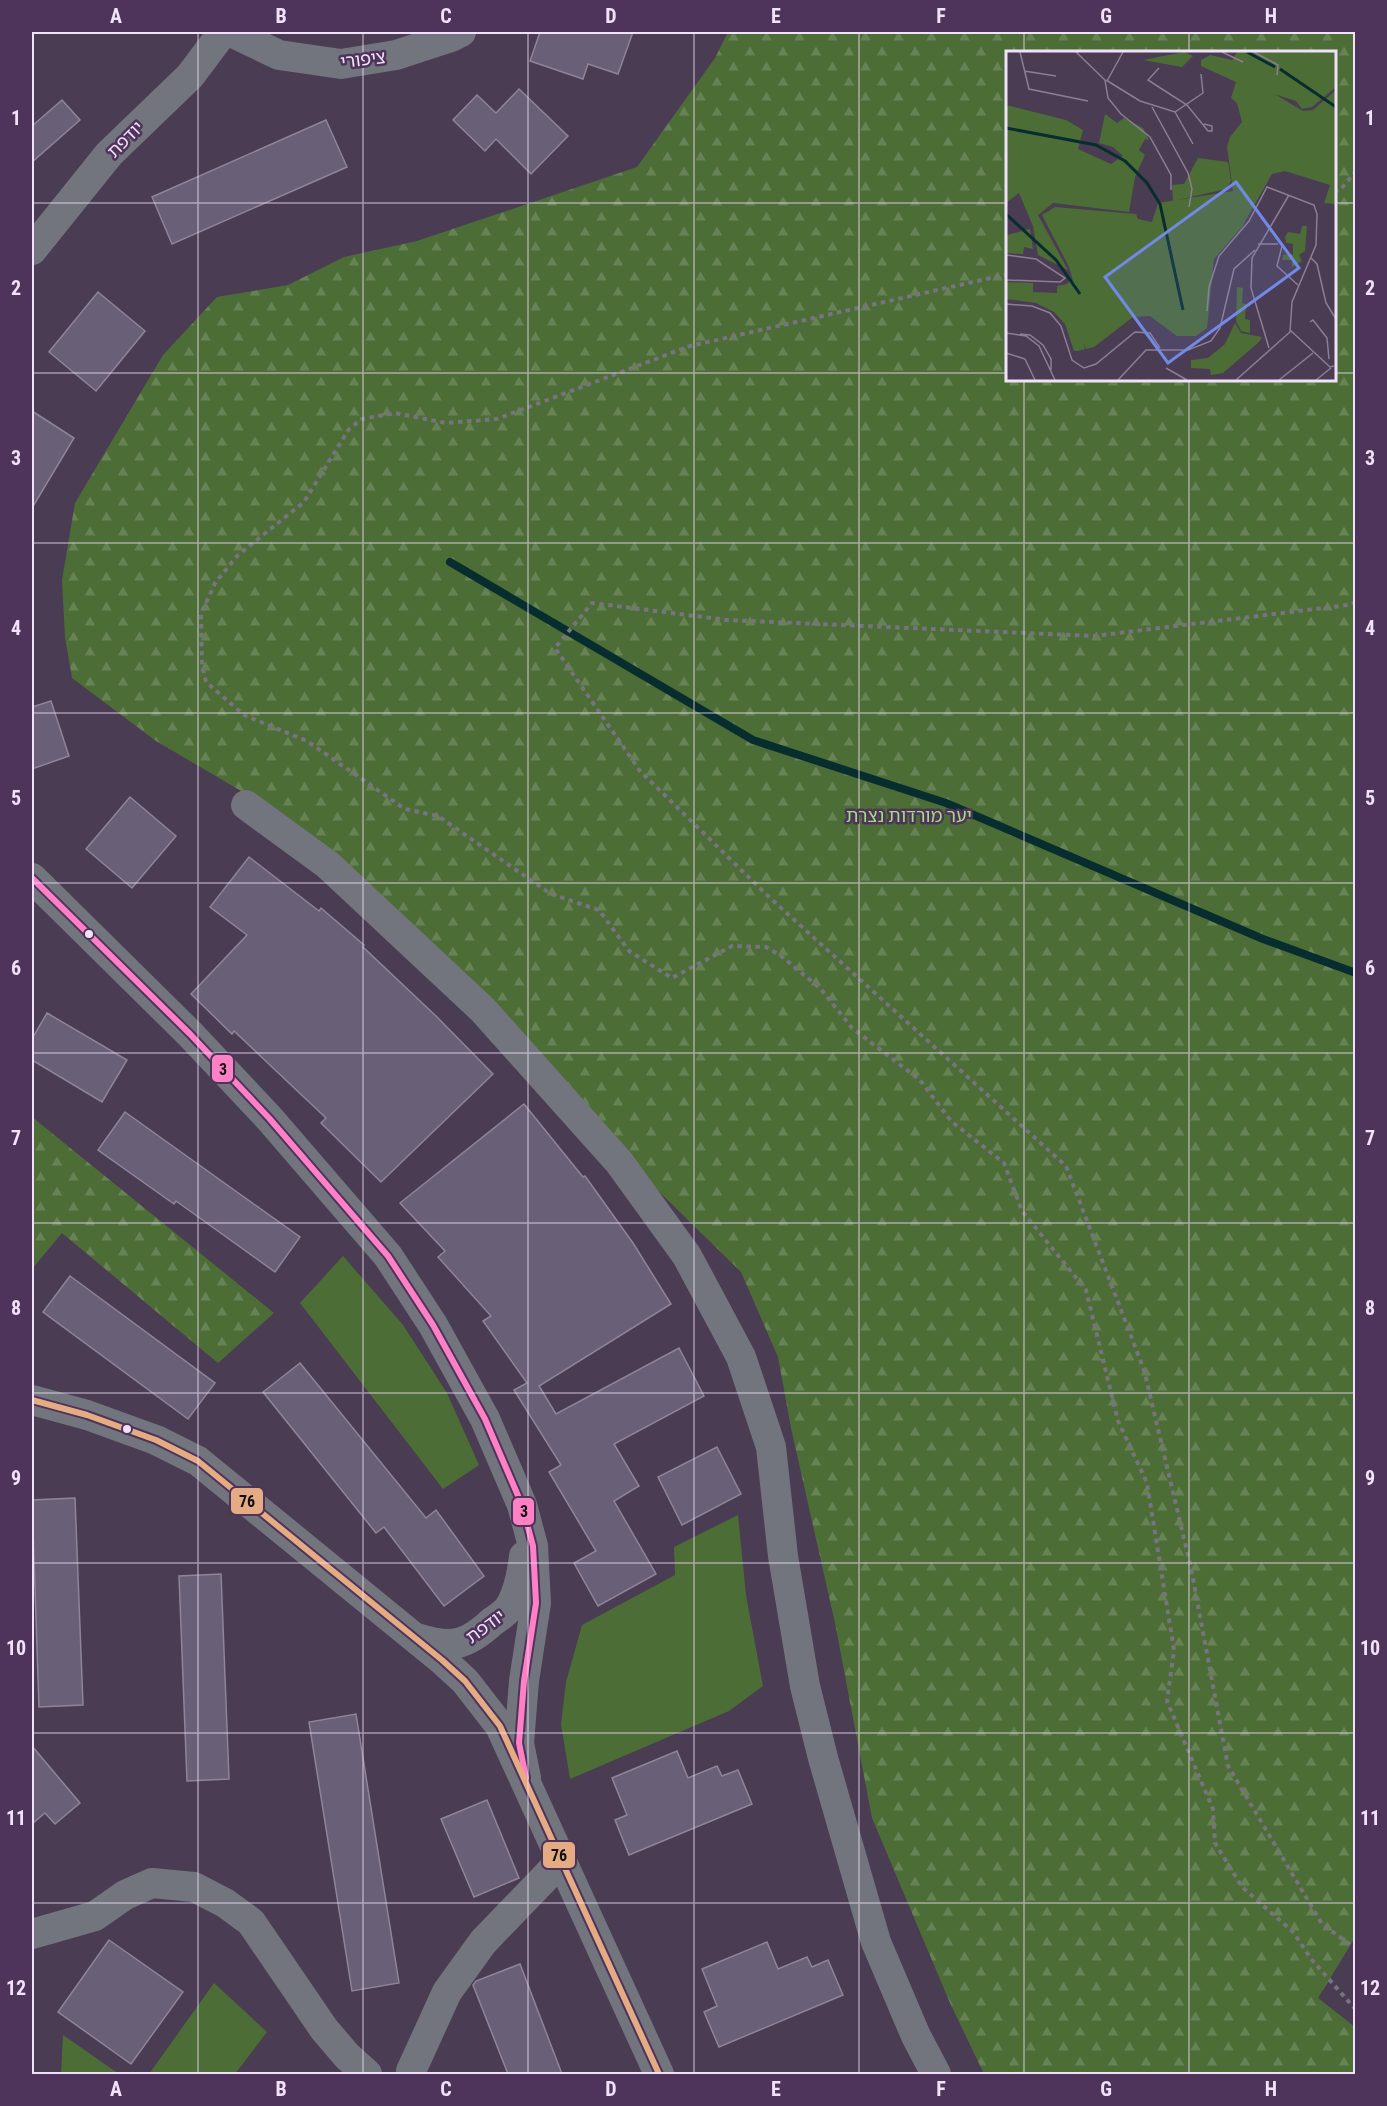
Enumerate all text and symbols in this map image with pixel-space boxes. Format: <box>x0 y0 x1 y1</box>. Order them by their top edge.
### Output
text: A <box>110 4 122 28</box>
text: B <box>275 4 287 28</box>
text: C <box>440 4 452 28</box>
text: D <box>605 4 617 28</box>
text: E <box>771 4 781 28</box>
text: F <box>936 4 946 28</box>
text: G <box>1100 4 1112 28</box>
text: H <box>1265 4 1277 28</box>
street label: ציפורי <box>339 46 387 72</box>
inset map <box>1006 51 1336 381</box>
text: 1 <box>11 106 21 130</box>
text: 1 <box>1365 106 1375 130</box>
street label: יודפת <box>102 116 148 162</box>
text: 2 <box>11 276 21 300</box>
text: 2 <box>1365 276 1375 300</box>
text: 3 <box>11 446 21 470</box>
text: 3 <box>1365 446 1375 470</box>
text: 4 <box>11 616 21 640</box>
text: 4 <box>1365 616 1375 640</box>
text: 5 <box>11 786 21 810</box>
text: 5 <box>1365 786 1375 810</box>
park label: יער מורדות נצרת <box>846 805 972 826</box>
unlabelled marker <box>83 928 95 940</box>
text: 6 <box>11 956 21 980</box>
text: 6 <box>1365 956 1375 980</box>
line badge: 3 <box>211 1054 234 1083</box>
text: 3 <box>219 1060 227 1079</box>
text: 7 <box>11 1126 21 1150</box>
text: 7 <box>1365 1126 1375 1150</box>
text: 8 <box>11 1296 21 1320</box>
text: 8 <box>1365 1296 1375 1320</box>
unlabelled marker <box>121 1423 133 1435</box>
text: 9 <box>11 1466 21 1490</box>
text: 9 <box>1365 1466 1375 1490</box>
line badge: 76 <box>230 1487 264 1515</box>
text: 76 <box>239 1492 255 1511</box>
line badge: 3 <box>512 1497 535 1526</box>
text: 3 <box>520 1502 528 1521</box>
street label: יודפת <box>461 1605 509 1647</box>
text: 10 <box>6 1636 26 1660</box>
text: 10 <box>1360 1636 1380 1660</box>
text: 11 <box>6 1806 26 1830</box>
text: 11 <box>1360 1806 1380 1830</box>
line badge: 76 <box>542 1841 576 1869</box>
text: 76 <box>551 1846 567 1865</box>
text: 12 <box>6 1976 26 2000</box>
text: 12 <box>1360 1976 1380 2000</box>
text: A <box>110 2077 122 2101</box>
text: B <box>275 2077 287 2101</box>
text: C <box>440 2077 452 2101</box>
text: D <box>605 2077 617 2101</box>
text: E <box>771 2077 781 2101</box>
text: F <box>936 2077 946 2101</box>
text: G <box>1100 2077 1112 2101</box>
text: H <box>1265 2077 1277 2101</box>

